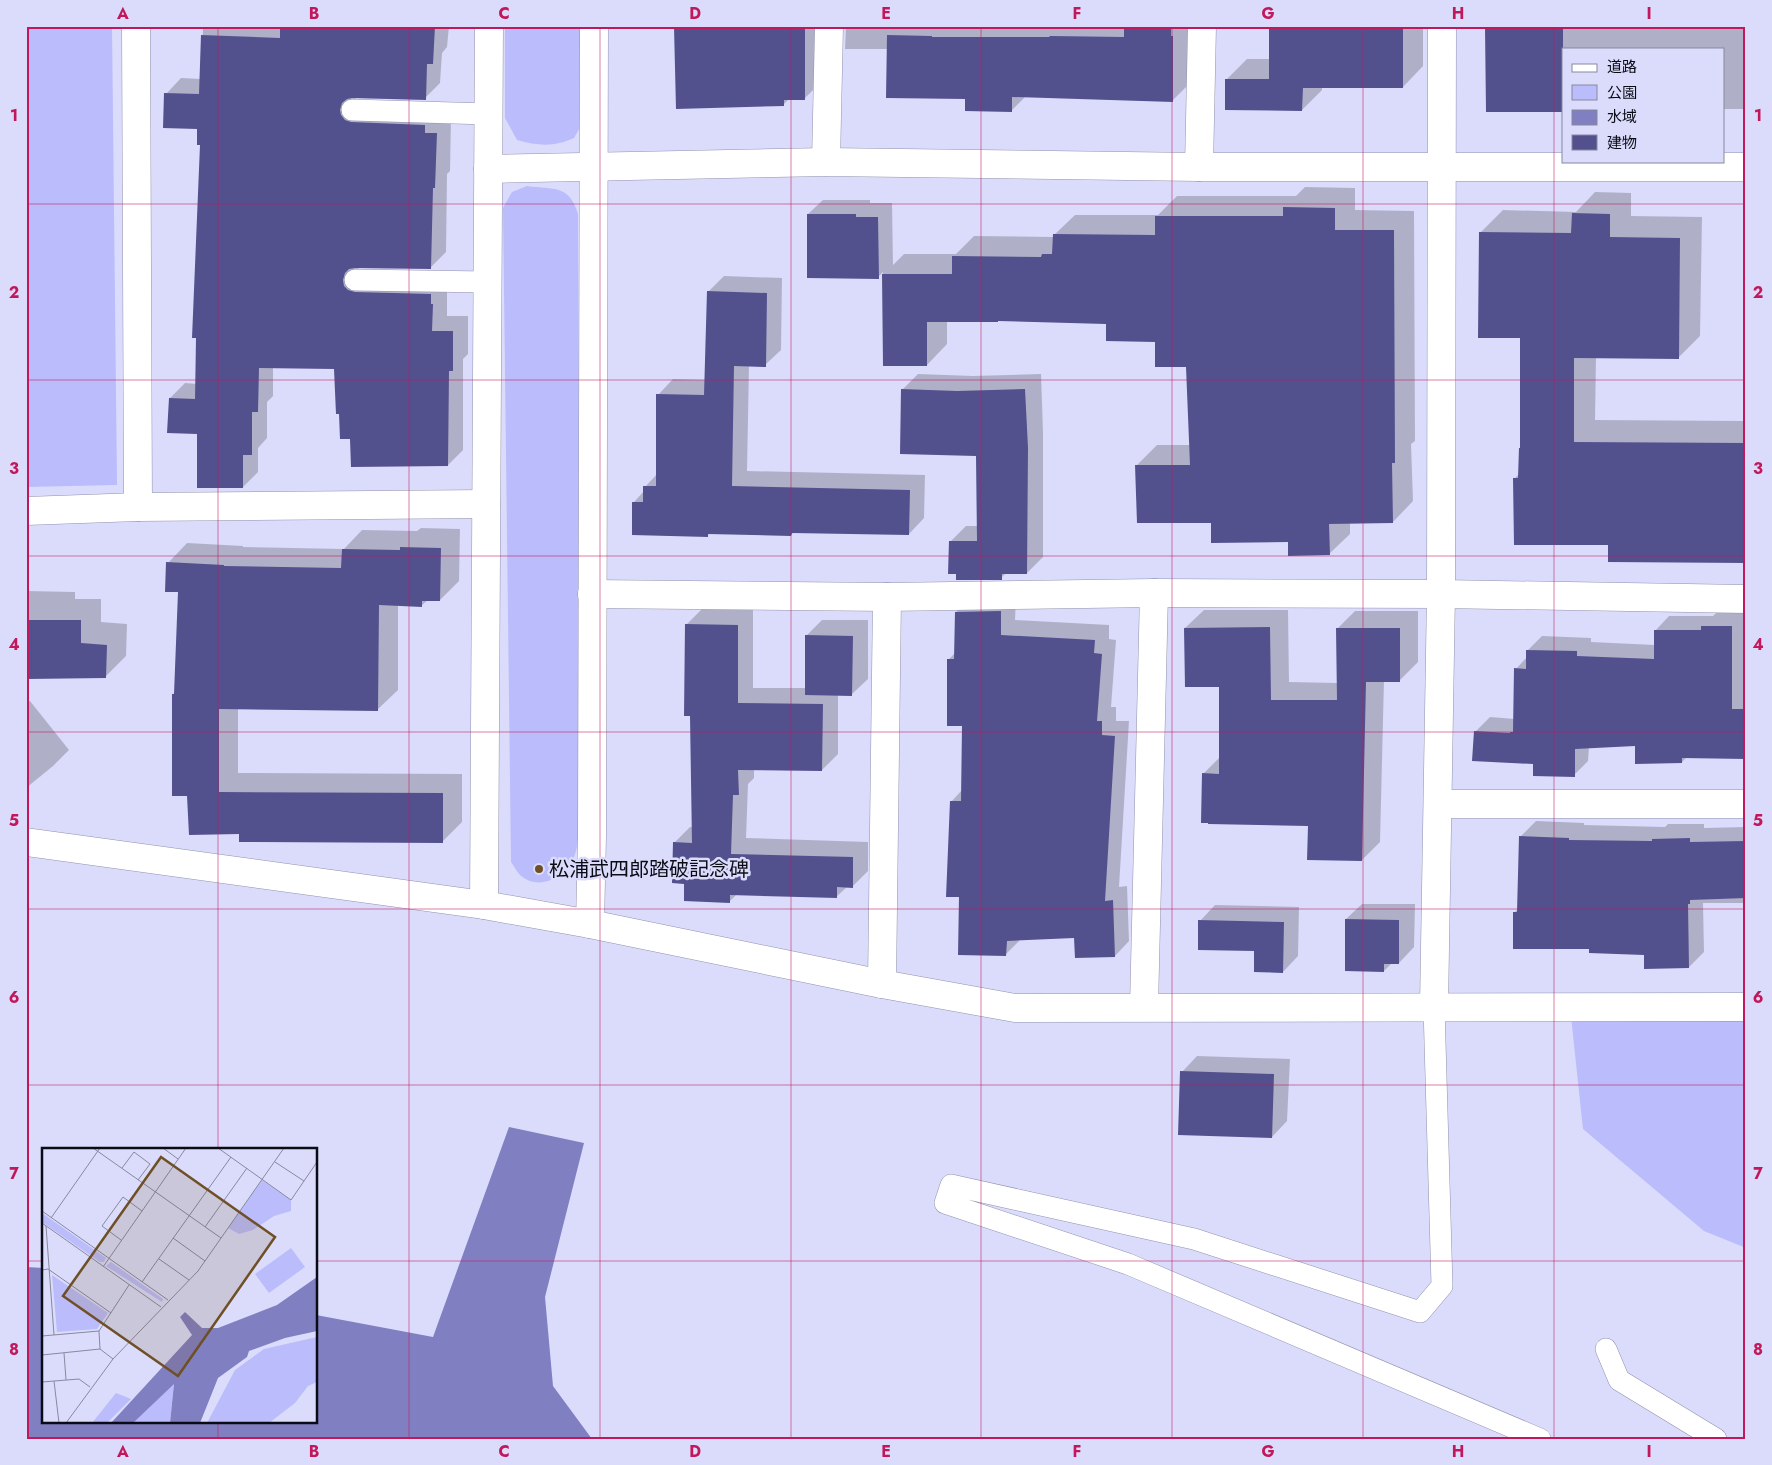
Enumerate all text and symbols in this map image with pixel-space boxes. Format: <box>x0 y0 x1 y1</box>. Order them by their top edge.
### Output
text: A <box>116 2 129 25</box>
text: B <box>309 2 319 25</box>
text: C <box>498 2 510 25</box>
text: D <box>689 2 701 25</box>
text: E <box>881 2 891 25</box>
text: F <box>1073 2 1081 25</box>
text: G <box>1261 2 1275 25</box>
text: H <box>1452 2 1464 25</box>
text: I <box>1646 2 1652 25</box>
legend <box>1562 48 1724 162</box>
text: 道路 <box>1607 56 1637 78</box>
text: 公園 <box>1607 82 1637 104</box>
text: 1 <box>10 104 18 127</box>
text: 1 <box>1754 104 1762 127</box>
text: 水域 <box>1607 106 1637 128</box>
text: 建物 <box>1607 132 1637 154</box>
text: 2 <box>9 281 19 304</box>
text: 2 <box>1753 281 1763 304</box>
text: 3 <box>9 457 19 480</box>
text: 3 <box>1753 457 1763 480</box>
text: 4 <box>8 633 20 656</box>
text: 4 <box>1752 633 1764 656</box>
text: 5 <box>9 809 19 832</box>
text: 5 <box>1753 809 1763 832</box>
place label: 松浦武四郎踏破記念碑 <box>549 855 749 884</box>
marker: 松浦武四郎踏破記念碑 <box>533 863 545 875</box>
text: 6 <box>9 986 19 1009</box>
text: 6 <box>1753 986 1763 1009</box>
inset map <box>42 1148 318 1422</box>
text: 7 <box>9 1162 19 1185</box>
text: 7 <box>1753 1162 1763 1185</box>
text: 8 <box>9 1338 19 1361</box>
text: 8 <box>1753 1338 1763 1361</box>
text: A <box>116 1440 129 1463</box>
text: B <box>309 1440 319 1463</box>
text: C <box>498 1440 510 1463</box>
text: D <box>689 1440 701 1463</box>
text: E <box>881 1440 891 1463</box>
text: F <box>1073 1440 1081 1463</box>
text: G <box>1261 1440 1275 1463</box>
text: H <box>1452 1440 1464 1463</box>
text: I <box>1646 1440 1652 1463</box>

